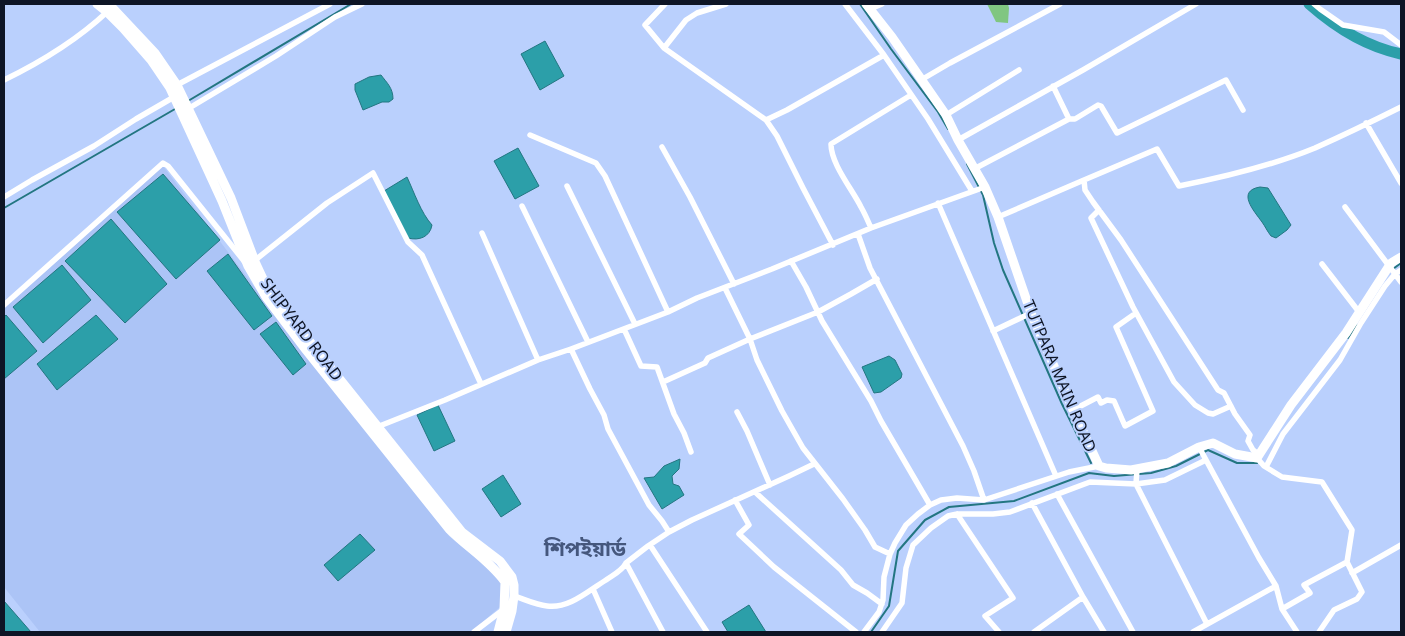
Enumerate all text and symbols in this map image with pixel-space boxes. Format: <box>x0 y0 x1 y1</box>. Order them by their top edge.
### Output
street label: SHIPYARD ROAD <box>256 273 348 385</box>
street label: TUTPARA MAIN ROAD <box>1018 296 1102 456</box>
district label: শিপইয়ার্ড <box>543 534 627 562</box>

